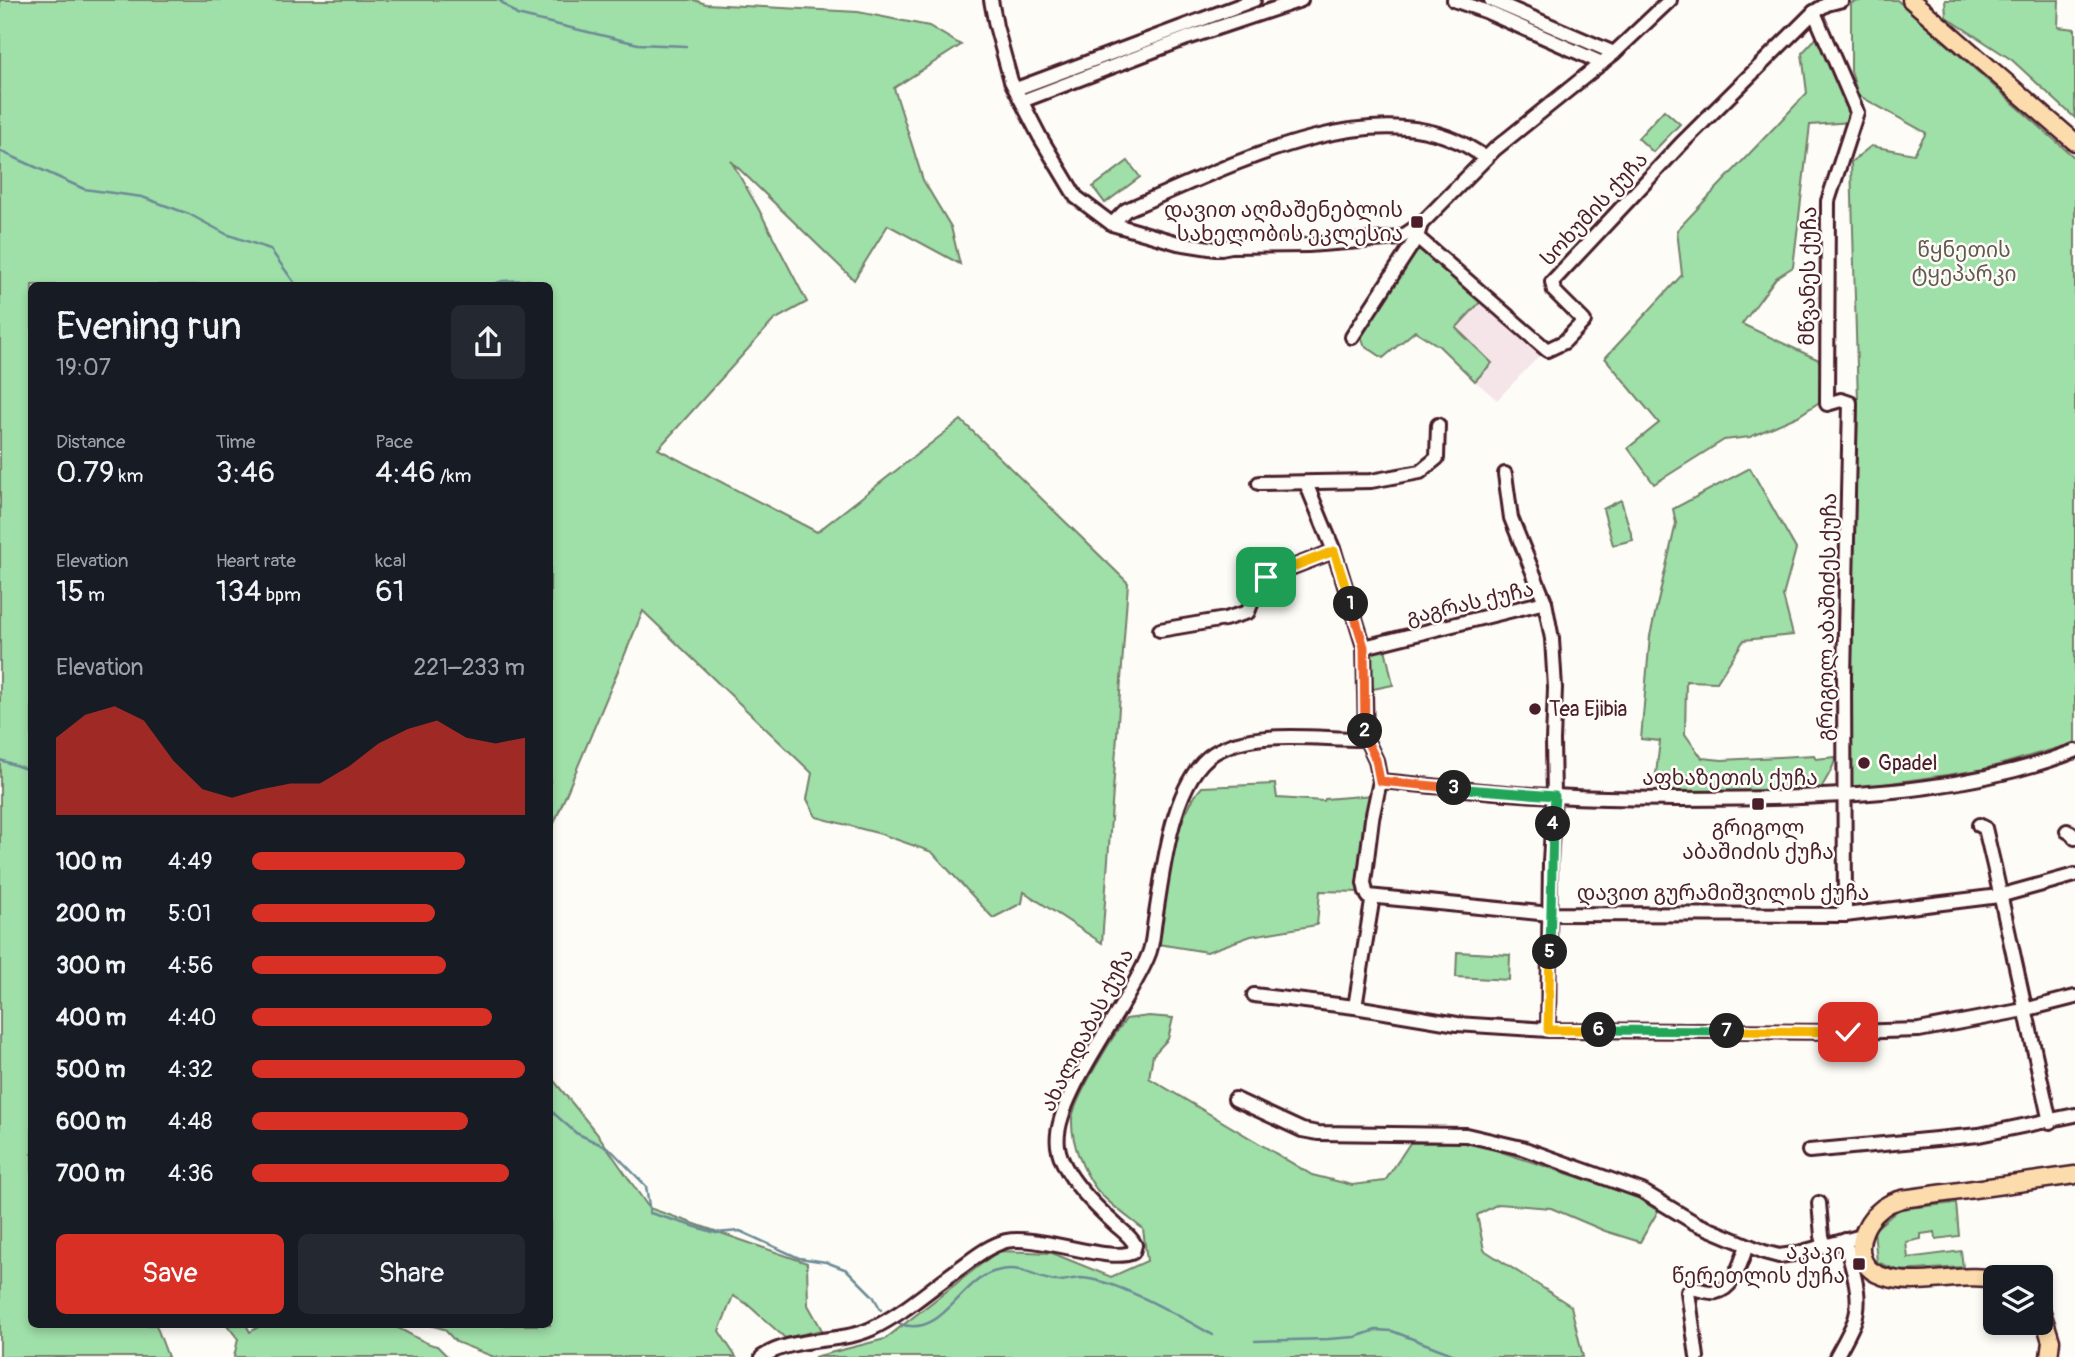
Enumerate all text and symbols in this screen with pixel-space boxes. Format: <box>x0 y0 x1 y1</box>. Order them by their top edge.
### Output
street label: სოხუმის ქუჩა <box>1535 147 1654 272</box>
place label: დავით აღმაშენებლის სახელობის ეკლესია <box>1164 197 1403 248</box>
street label: მწვანეს ქუჩა <box>1794 206 1823 346</box>
marker: დავით აღმაშენებლის სახელობის ეკლესია <box>1409 214 1425 230</box>
park label: წყნეთის ტყეპარკი <box>1911 237 2017 288</box>
text: Evening run <box>56 303 242 351</box>
button: share <box>451 305 525 379</box>
text: 19:07 <box>56 353 111 382</box>
text: Distance <box>56 430 125 454</box>
text: Time <box>216 430 255 454</box>
text: Pace <box>375 430 413 454</box>
text: 0.79 <box>56 454 114 491</box>
text: 3:46 <box>216 454 275 491</box>
text: 4:46 <box>375 454 436 491</box>
text: km <box>114 464 143 488</box>
text: /km <box>436 464 471 488</box>
street label: გრიგოლ აბაშიძეს ქუჩა <box>1812 493 1843 741</box>
pin <box>1236 547 1296 607</box>
text: Elevation <box>56 549 128 573</box>
text: Heart rate <box>216 549 296 573</box>
text: kcal <box>375 549 406 573</box>
icon: arrive <box>1247 558 1285 596</box>
text: 15 <box>56 573 84 610</box>
text: 134 <box>216 573 262 610</box>
text: 61 <box>375 573 405 610</box>
street label: გაგრას ქუჩა <box>1404 576 1536 631</box>
text: m <box>84 583 105 607</box>
text: bpm <box>262 583 301 607</box>
pin: 1 <box>1334 586 1368 622</box>
text: 1 <box>1347 591 1354 615</box>
text: Elevation <box>56 653 144 682</box>
text: 221–233 m <box>413 653 525 682</box>
place label: Tea Ejibia <box>1549 696 1627 723</box>
marker: Tea Ejibia <box>1527 701 1543 717</box>
pin: 2 <box>1348 714 1382 748</box>
text: 2 <box>1359 718 1370 742</box>
place label: Gpadel <box>1878 750 1937 777</box>
marker: Gpadel <box>1856 755 1872 771</box>
street label: აფხაზეთის ქუჩა <box>1642 765 1818 792</box>
pin: 3 <box>1436 770 1472 806</box>
text: 3 <box>1448 775 1459 799</box>
marker: გრიგოლ აბაშიძის ქუჩა <box>1750 796 1766 812</box>
pin: 4 <box>1536 806 1570 842</box>
text: 4 <box>1547 811 1558 835</box>
place label: გრიგოლ აბაშიძის ქუჩა <box>1682 815 1834 866</box>
text: 100 m <box>56 847 122 876</box>
text: 4:49 <box>168 847 213 876</box>
street label: დავით გურამიშვილის ქუჩა <box>1577 880 1869 907</box>
text: 200 m <box>56 899 126 928</box>
text: 5:01 <box>168 899 211 928</box>
pin: 5 <box>1532 934 1568 970</box>
text: 5 <box>1544 939 1555 963</box>
street label: ახალდაბას ქუჩა <box>1035 944 1140 1116</box>
text: 300 m <box>56 951 126 980</box>
text: 4:56 <box>168 951 213 980</box>
pin <box>1818 1002 1878 1062</box>
text: 400 m <box>56 1003 126 1032</box>
text: 4:40 <box>168 1003 217 1032</box>
pin: 6 <box>1582 1012 1616 1048</box>
icon: check <box>1829 1013 1867 1051</box>
pin: 7 <box>1710 1014 1744 1048</box>
text: 6 <box>1593 1017 1604 1041</box>
text: 7 <box>1721 1018 1732 1042</box>
text: 500 m <box>56 1055 125 1084</box>
text: 4:32 <box>168 1055 213 1084</box>
text: 600 m <box>56 1107 126 1136</box>
text: 4:48 <box>168 1107 212 1136</box>
text: 700 m <box>56 1159 125 1188</box>
text: 4:36 <box>168 1159 214 1188</box>
button: Save <box>56 1234 284 1314</box>
button: Share <box>298 1234 525 1314</box>
place label: აკაკი წერეთლის ქუჩა <box>1672 1239 1845 1290</box>
marker: აკაკი წერეთლის ქუჩა <box>1851 1256 1867 1272</box>
map controls <box>1983 1265 2053 1335</box>
button: layers <box>1983 1265 2053 1335</box>

